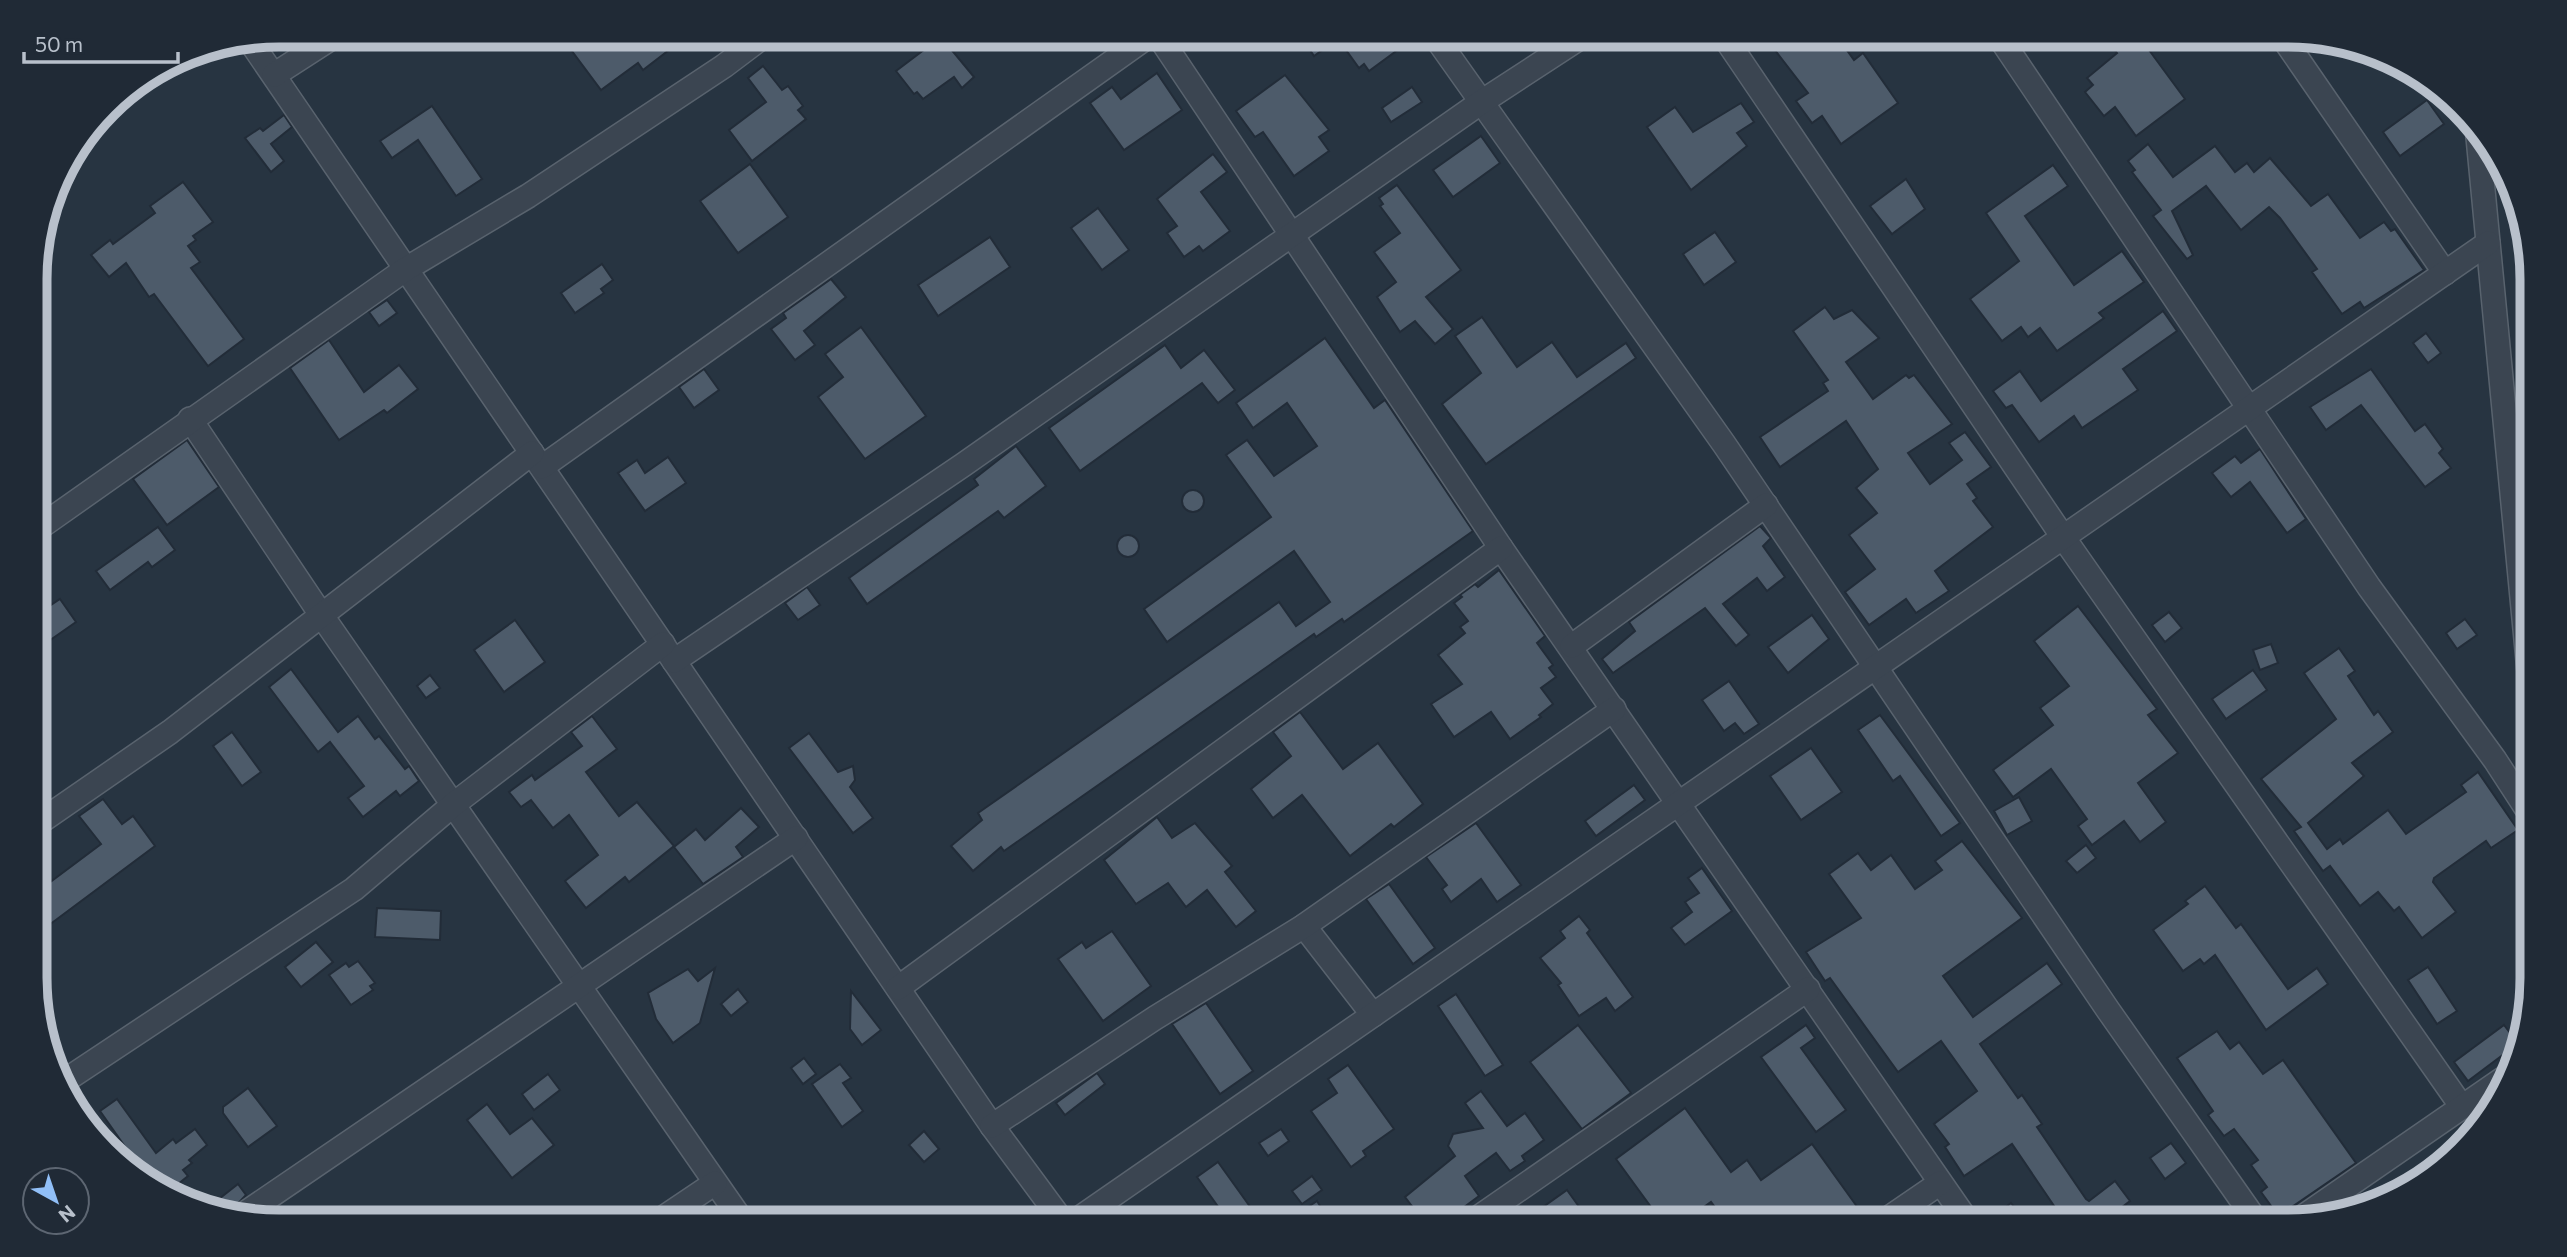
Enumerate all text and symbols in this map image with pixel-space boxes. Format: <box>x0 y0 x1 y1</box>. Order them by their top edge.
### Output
scale bar <box>24 21 178 65</box>
text: 50 m <box>35 31 83 56</box>
north arrow <box>21 1166 91 1236</box>
text: N <box>54 1201 80 1228</box>

